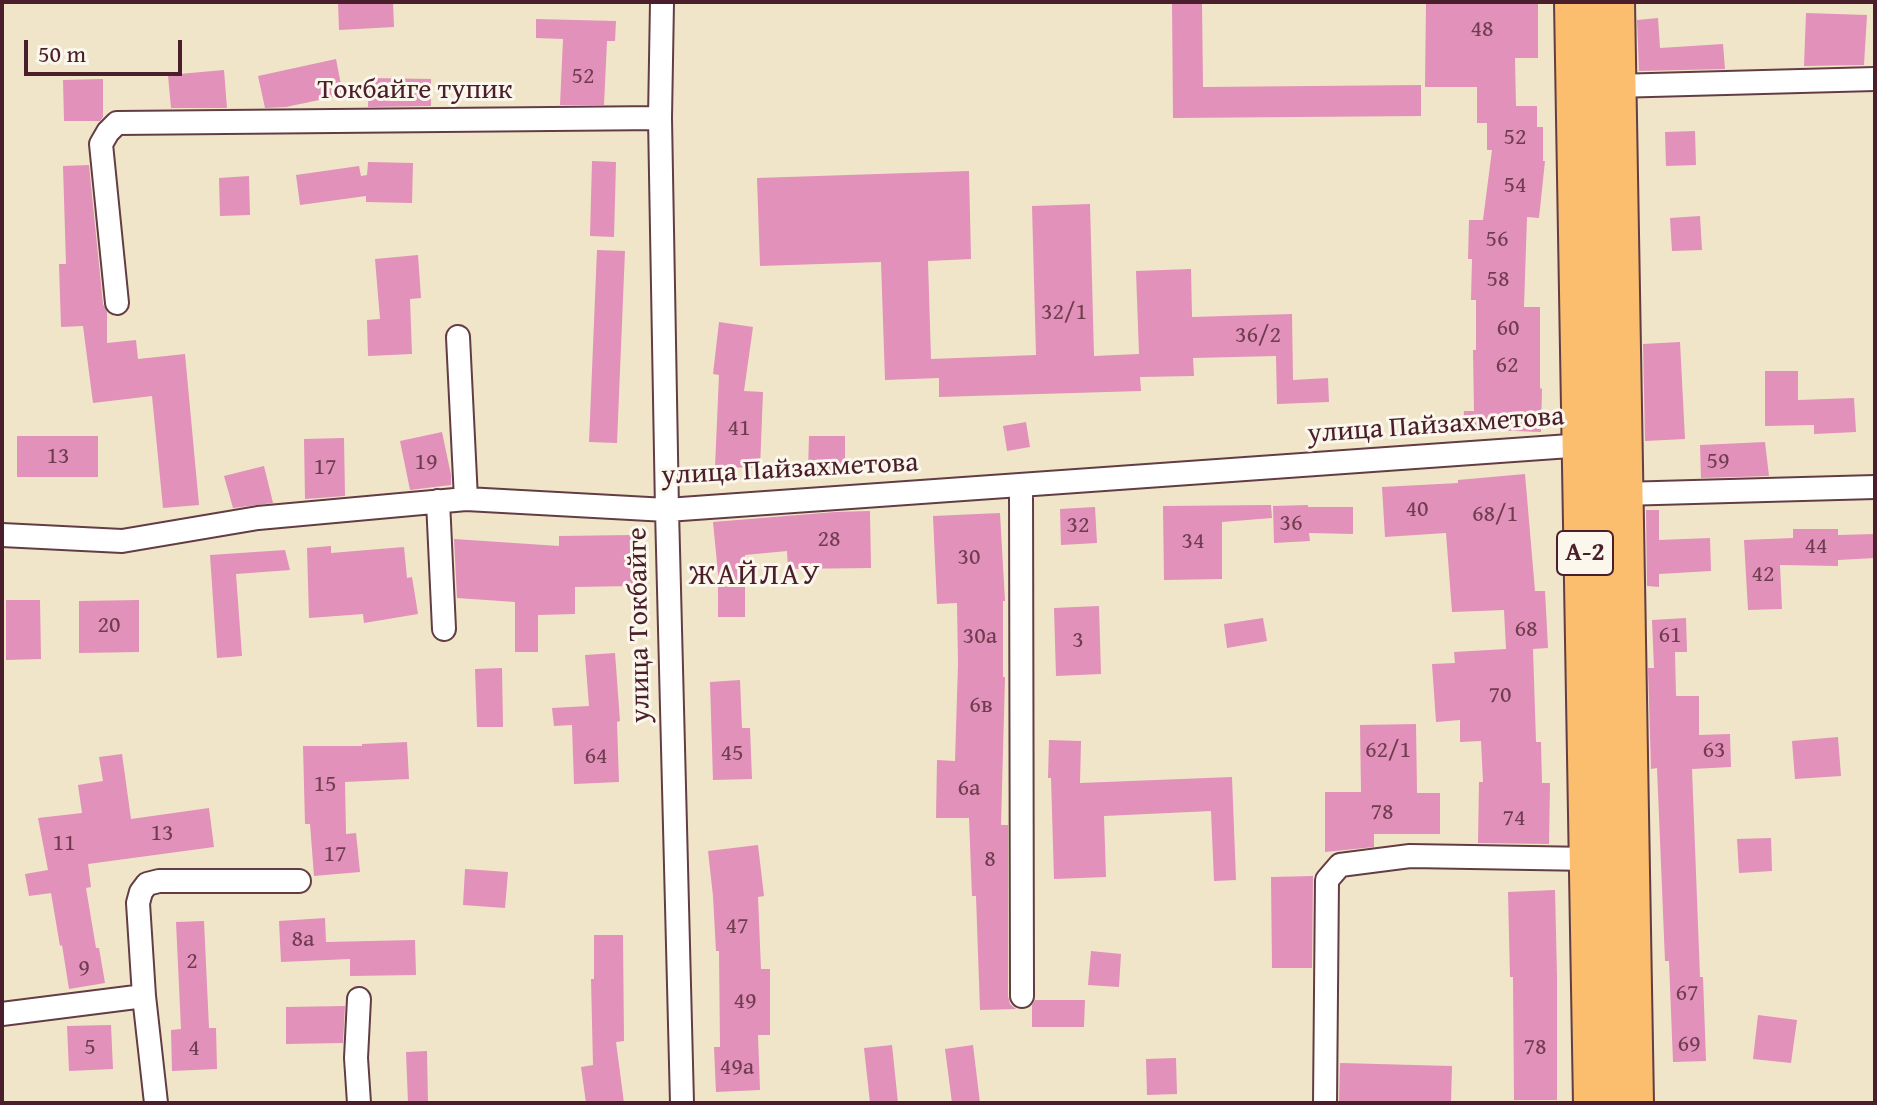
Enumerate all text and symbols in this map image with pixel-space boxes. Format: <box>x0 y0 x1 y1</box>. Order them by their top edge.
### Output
house number: 48 <box>1470 16 1494 44</box>
scale bar <box>28 24 186 74</box>
text: 50 m <box>38 36 86 71</box>
house number: 52 <box>571 63 595 91</box>
street label: Токбайге тупик <box>318 74 512 108</box>
house number: 52 <box>1503 124 1527 152</box>
house number: 54 <box>1503 172 1527 200</box>
house number: 56 <box>1485 226 1509 254</box>
house number: 58 <box>1486 266 1510 294</box>
house number: 32/1 <box>1041 299 1087 327</box>
house number: 60 <box>1496 315 1520 343</box>
house number: 36/2 <box>1235 322 1281 350</box>
house number: 62 <box>1495 352 1519 380</box>
street label: улица Пайзахметова <box>1306 400 1566 452</box>
house number: 41 <box>727 415 751 443</box>
house number: 13 <box>46 443 70 471</box>
street label: улица Пайзахметова <box>661 446 919 494</box>
house number: 59 <box>1706 448 1730 476</box>
house number: 19 <box>414 449 438 477</box>
house number: 17 <box>313 454 337 482</box>
house number: 40 <box>1405 496 1429 524</box>
house number: 68/1 <box>1472 501 1518 529</box>
house number: 36 <box>1279 510 1303 538</box>
house number: 32 <box>1066 512 1090 540</box>
house number: 28 <box>817 526 841 554</box>
street label: улица Токбайге <box>621 527 659 723</box>
house number: 34 <box>1181 528 1205 556</box>
road number: A-2 <box>1557 531 1613 575</box>
house number: 44 <box>1804 533 1828 561</box>
house number: 30 <box>957 544 981 572</box>
district label: ЖАЙЛАУ <box>689 558 821 594</box>
house number: 42 <box>1751 561 1775 589</box>
house number: 20 <box>97 612 121 640</box>
house number: 68 <box>1514 616 1538 644</box>
house number: 61 <box>1658 622 1682 650</box>
house number: 30а <box>963 623 997 651</box>
house number: 3 <box>1072 627 1084 655</box>
house number: 70 <box>1488 682 1512 710</box>
house number: 6в <box>969 692 993 720</box>
house number: 62/1 <box>1365 737 1411 765</box>
house number: 63 <box>1702 737 1726 765</box>
house number: 45 <box>720 740 744 768</box>
house number: 64 <box>584 743 608 771</box>
house number: 15 <box>313 771 337 799</box>
house number: 6а <box>958 775 980 803</box>
house number: 78 <box>1370 799 1394 827</box>
house number: 74 <box>1502 805 1526 833</box>
house number: 13 <box>150 820 174 848</box>
house number: 11 <box>52 830 76 858</box>
house number: 17 <box>323 841 347 869</box>
house number: 8 <box>984 846 996 874</box>
house number: 47 <box>725 913 749 941</box>
house number: 8а <box>292 926 314 954</box>
house number: 2 <box>186 948 198 976</box>
house number: 9 <box>78 955 90 983</box>
house number: 67 <box>1675 980 1699 1008</box>
house number: 49 <box>733 988 757 1016</box>
house number: 69 <box>1677 1031 1701 1059</box>
house number: 5 <box>84 1034 96 1062</box>
house number: 78 <box>1523 1034 1547 1062</box>
house number: 4 <box>188 1035 200 1063</box>
house number: 49а <box>720 1054 754 1082</box>

